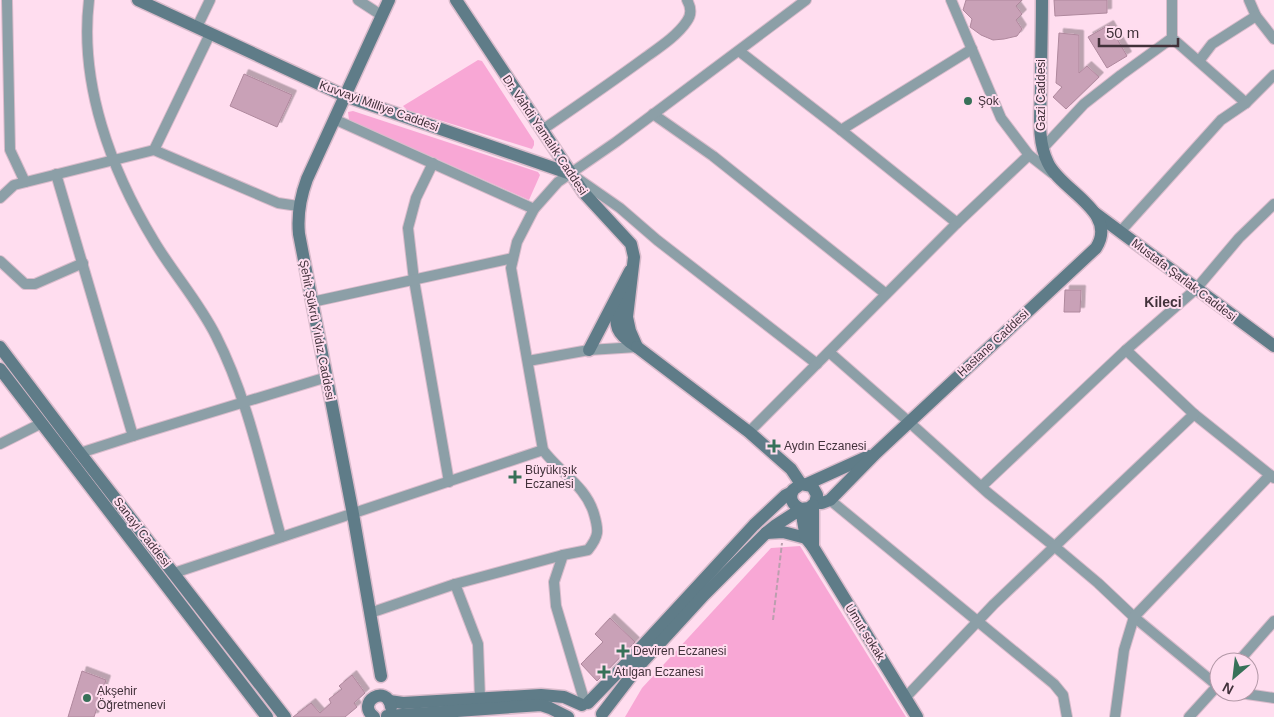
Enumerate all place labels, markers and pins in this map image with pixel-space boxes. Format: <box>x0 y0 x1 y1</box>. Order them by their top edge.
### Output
place label: Şok <box>978 94 1000 108</box>
marker: Şok <box>962 95 974 107</box>
place label: Aydın Eczanesi <box>784 439 867 453</box>
marker: Aydın Eczanesi <box>768 440 780 452</box>
place label: Büyükışık Eczanesi <box>525 463 578 491</box>
marker: Büyükışık Eczanesi <box>509 471 521 483</box>
place label: Deviren Eczanesi <box>633 644 726 658</box>
marker: Deviren Eczanesi <box>617 645 629 657</box>
place label: Atılgan Eczanesi <box>614 665 703 679</box>
marker: Atılgan Eczanesi <box>598 666 610 678</box>
place label: Akşehir Öğretmenevi <box>97 684 166 712</box>
marker: Akşehir Öğretmenevi <box>81 692 93 704</box>

